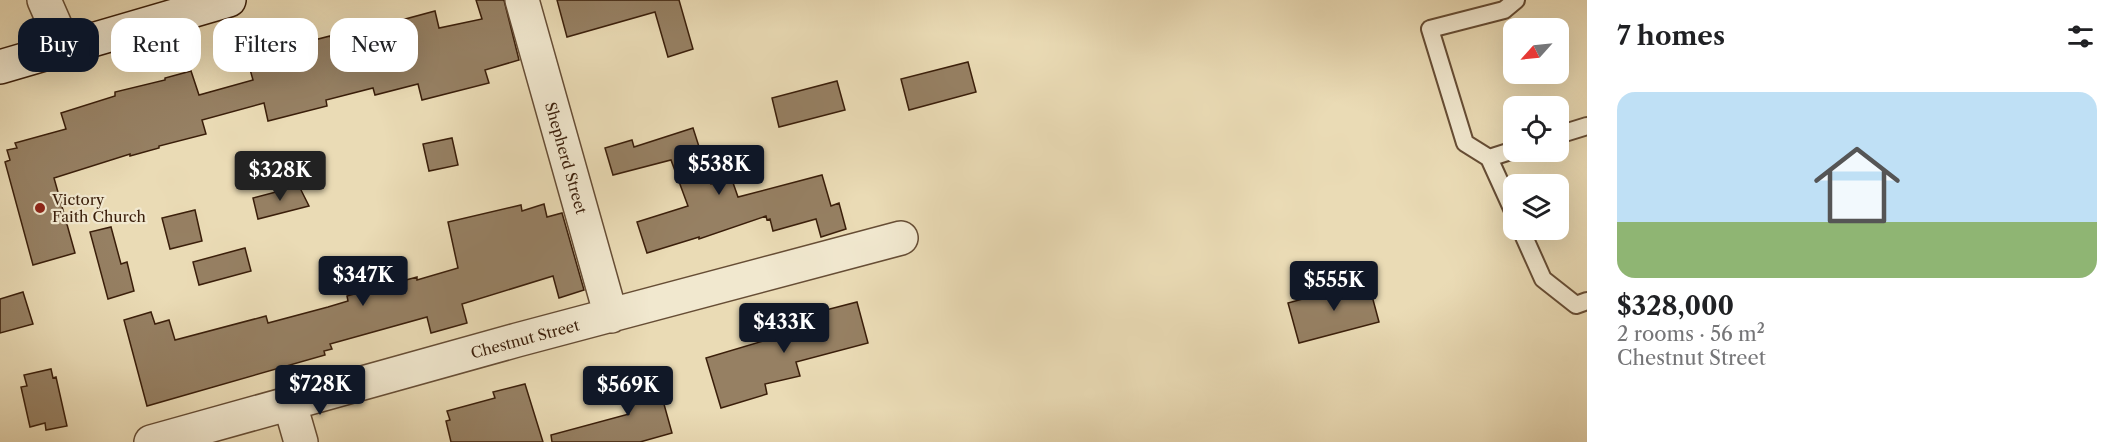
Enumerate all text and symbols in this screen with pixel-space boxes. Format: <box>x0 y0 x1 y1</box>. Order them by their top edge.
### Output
chip: Buy <box>18 18 99 72</box>
chip: Rent <box>111 18 201 72</box>
chip: Filters <box>213 18 318 72</box>
chip: New <box>330 18 418 72</box>
north arrow <box>1503 18 1569 84</box>
map controls <box>1503 18 1569 240</box>
text: 7 homes <box>1617 20 1725 52</box>
icon: filters <box>2064 20 2097 53</box>
button: locate <box>1503 96 1569 162</box>
street label: Shepherd Street <box>541 100 591 217</box>
icon: home <box>1803 131 1911 239</box>
pin: $538K <box>677 145 761 196</box>
pin: $328K <box>238 151 322 202</box>
text: $538K <box>688 152 750 176</box>
text: $328K <box>249 158 311 182</box>
button: layers <box>1503 174 1569 240</box>
place label: Victory Faith Church <box>51 190 147 226</box>
marker: Victory Faith Church <box>33 201 47 215</box>
pin: $347K <box>321 256 405 307</box>
pin: $555K <box>1292 261 1376 312</box>
text: $347K <box>333 263 393 287</box>
text: $555K <box>1304 268 1364 292</box>
text: $328,000 <box>1617 290 1734 322</box>
pin: $433K <box>742 303 826 354</box>
text: $433K <box>753 310 815 334</box>
street label: Chestnut Street <box>469 315 582 363</box>
text: 2 rooms · 56 m² <box>1617 322 1765 346</box>
text: Chestnut Street <box>1617 346 1766 370</box>
pin: $728K <box>278 365 362 416</box>
pin: $569K <box>586 366 670 417</box>
text: $728K <box>289 372 351 396</box>
text: $569K <box>597 373 659 397</box>

